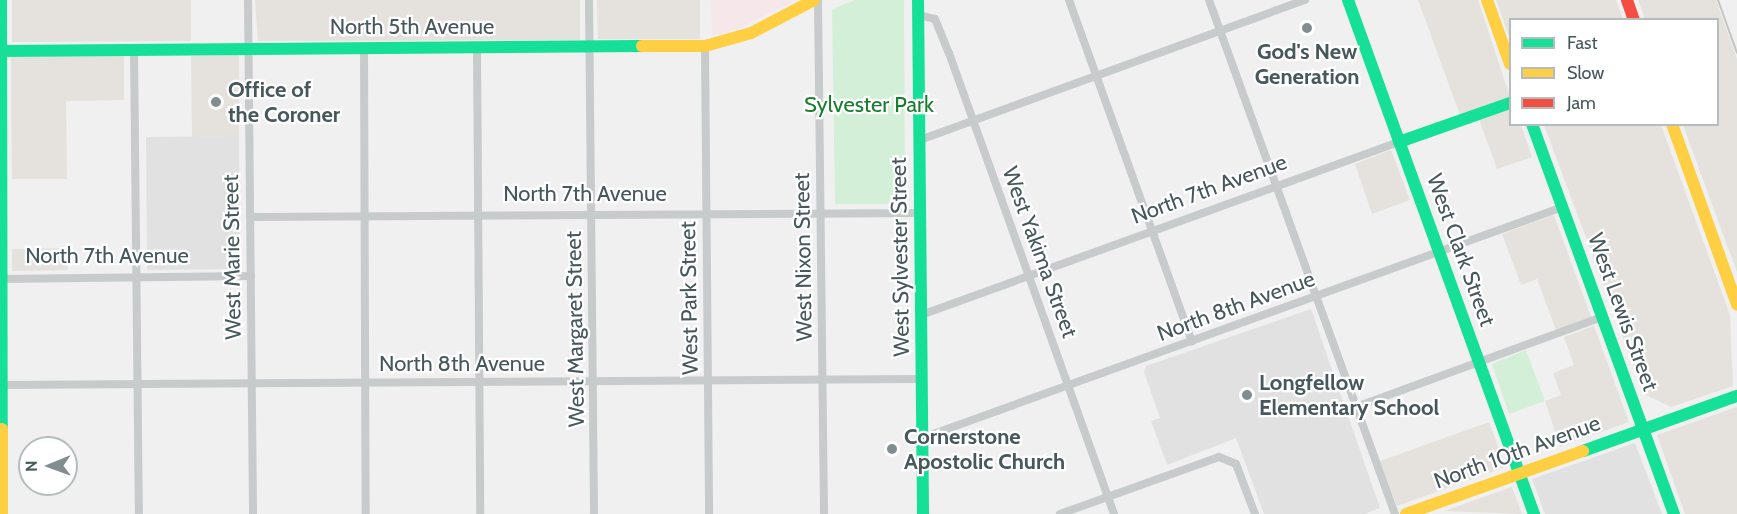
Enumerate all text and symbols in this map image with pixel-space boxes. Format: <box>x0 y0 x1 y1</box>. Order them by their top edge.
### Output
street label: North 5th Avenue <box>330 14 494 40</box>
legend <box>1509 18 1719 126</box>
marker: God's New Generation <box>1300 21 1314 35</box>
text: Fast <box>1567 32 1598 54</box>
place label: God's New Generation <box>1255 38 1359 90</box>
text: Slow <box>1567 62 1604 84</box>
place label: Office of the Coroner <box>228 76 340 128</box>
park label: Sylvester Park <box>804 92 934 118</box>
text: Jam <box>1567 92 1596 114</box>
marker: Office of the Coroner <box>209 95 223 109</box>
street label: North 7th Avenue <box>1128 149 1290 229</box>
street label: West Sylvester Street <box>885 157 915 357</box>
street label: West Yakima Street <box>997 163 1083 341</box>
street label: West Clark Street <box>1421 170 1501 330</box>
street label: West Nixon Street <box>788 173 818 341</box>
street label: West Marie Street <box>217 174 247 340</box>
street label: North 7th Avenue <box>503 181 667 207</box>
street label: West Park Street <box>674 221 704 375</box>
street label: West Lewis Street <box>1582 230 1664 394</box>
street label: West Margaret Street <box>560 231 590 427</box>
street label: North 7th Avenue <box>25 243 189 269</box>
street label: North 8th Avenue <box>1154 265 1318 347</box>
street label: North 8th Avenue <box>379 351 545 377</box>
place label: Longfellow Elementary School <box>1259 369 1439 420</box>
marker: Longfellow Elementary School <box>1240 388 1254 402</box>
street label: North 10th Avenue <box>1430 410 1604 494</box>
place label: Cornerstone Apostolic Church <box>904 423 1065 475</box>
north arrow <box>18 436 78 496</box>
marker: Cornerstone Apostolic Church <box>885 442 899 456</box>
text: N <box>22 460 41 472</box>

